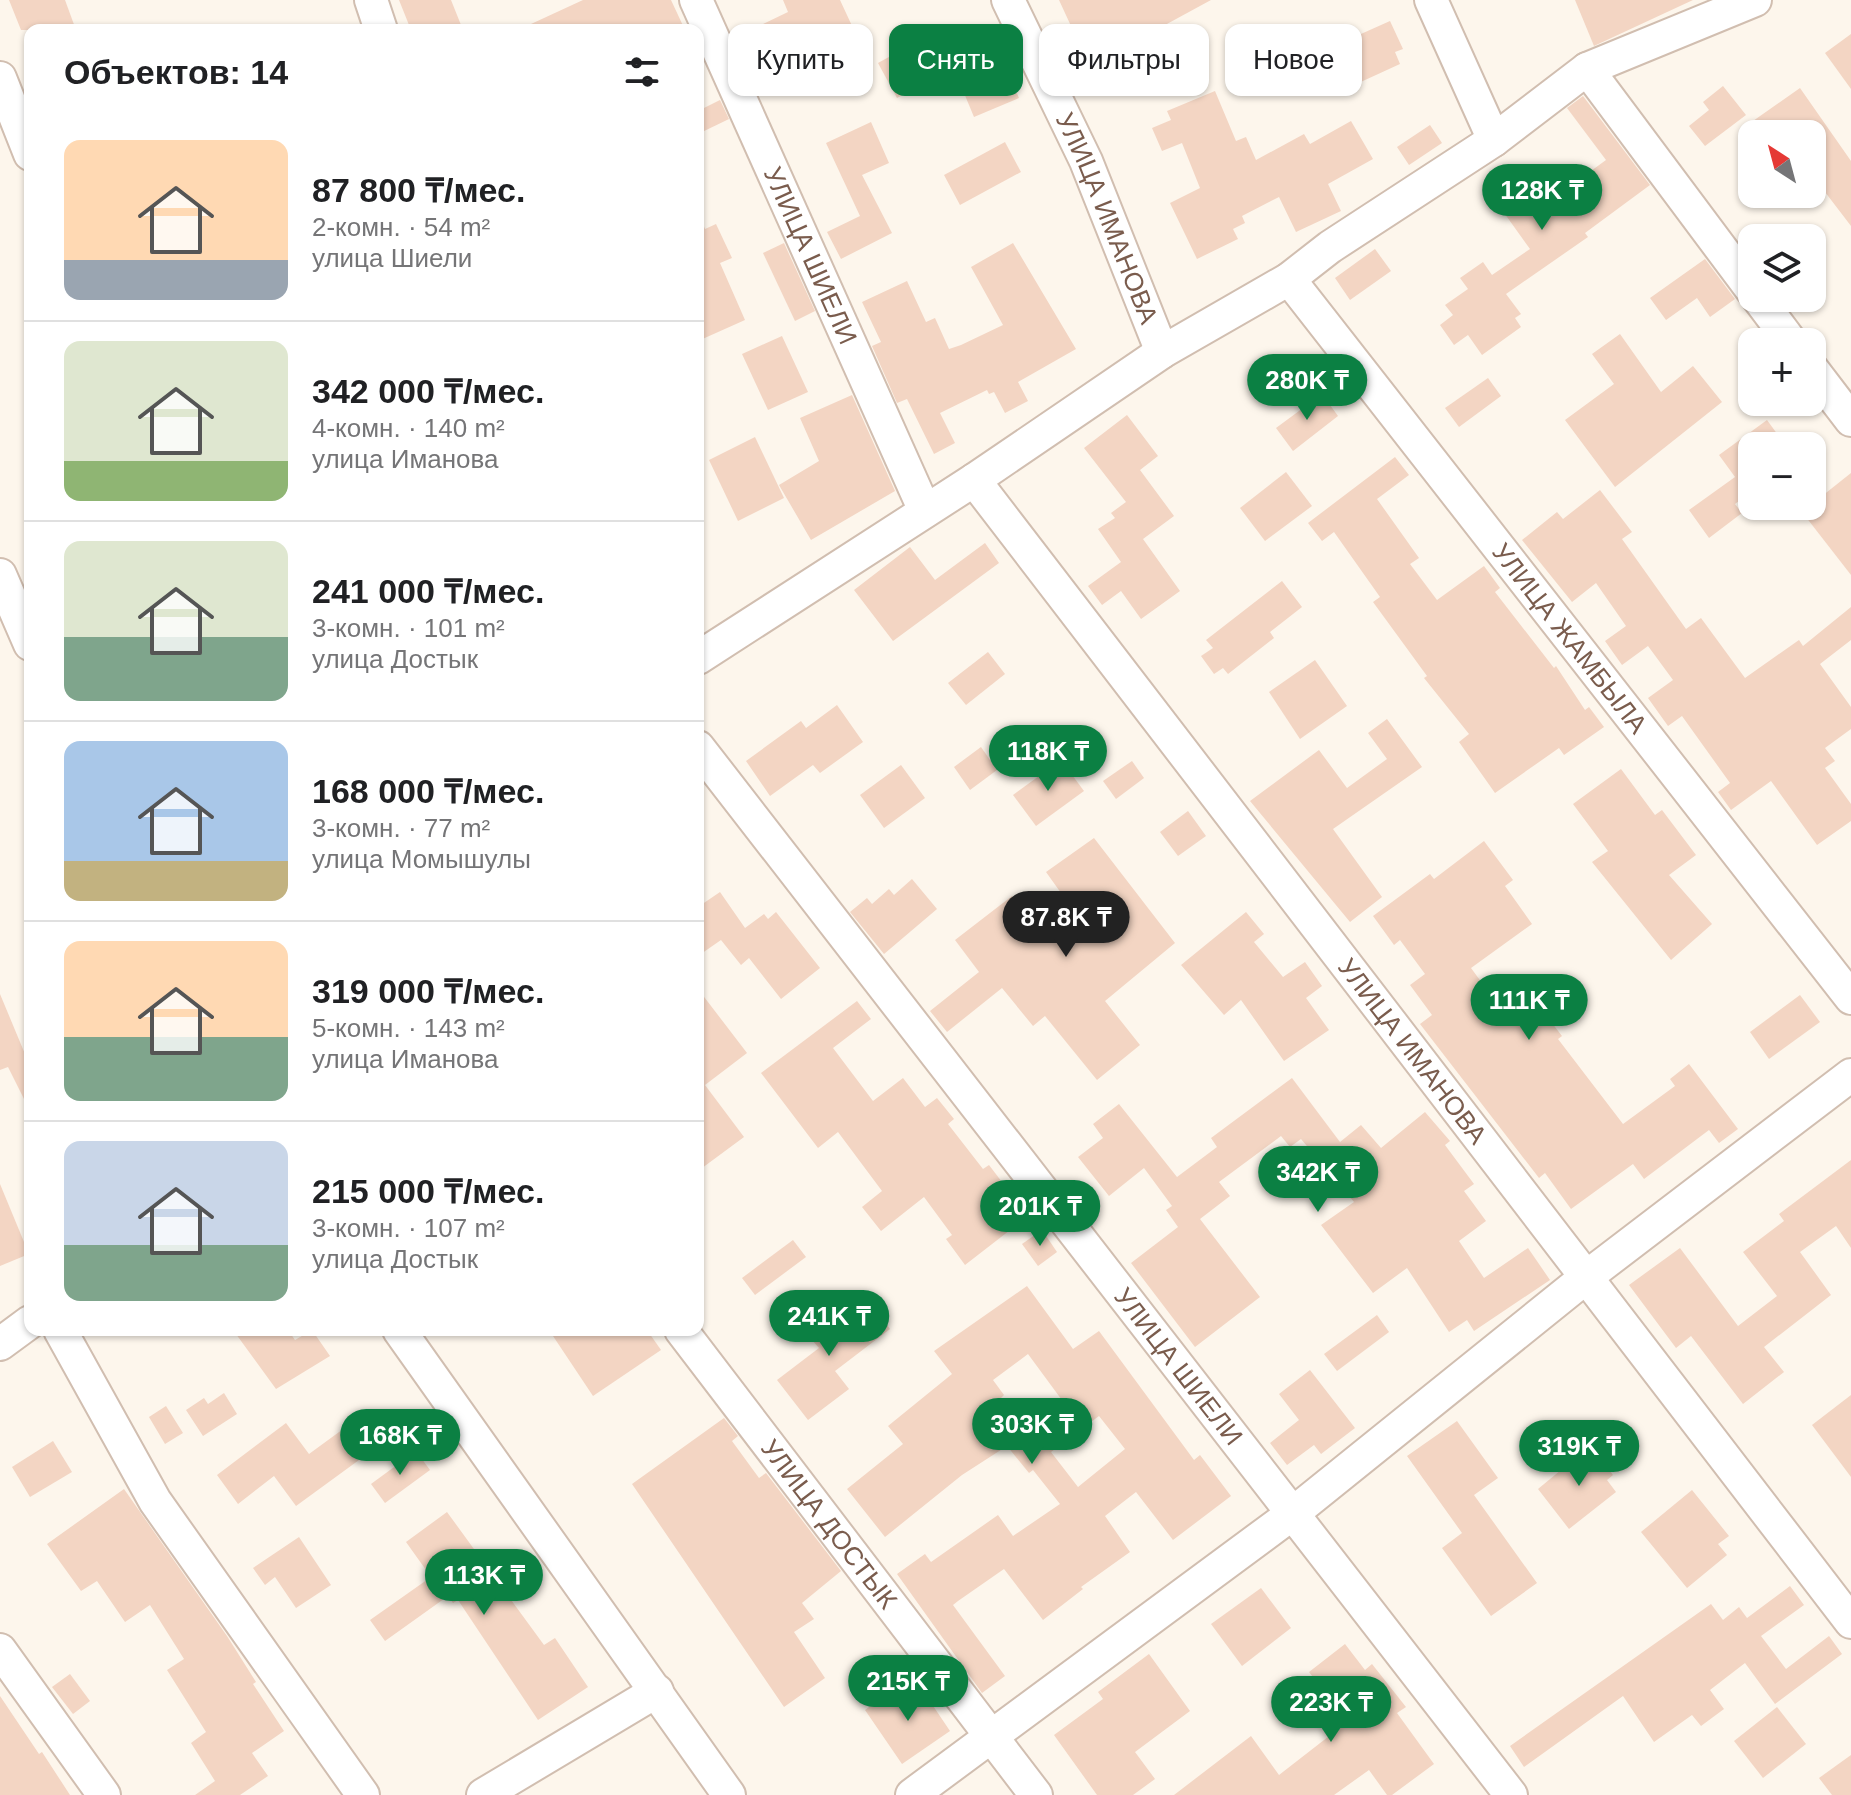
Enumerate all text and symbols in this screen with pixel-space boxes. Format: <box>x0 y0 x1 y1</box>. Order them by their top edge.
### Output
chip: Купить <box>728 24 873 96</box>
chip: Снять <box>889 24 1023 96</box>
chip: Фильтры <box>1039 24 1209 96</box>
chip: Новое <box>1225 24 1362 96</box>
icon: filters <box>620 50 664 94</box>
text: Объектов: 14 <box>64 53 288 91</box>
street label: УЛИЦА ИМАНОВА <box>1050 108 1165 329</box>
north arrow <box>1738 120 1826 208</box>
map controls <box>1738 120 1826 520</box>
street label: УЛИЦА ШИЕЛИ <box>758 162 863 349</box>
pin: 128K ₸ <box>1477 164 1607 232</box>
text: 87 800 ₸/мес. <box>312 171 525 209</box>
icon: home <box>128 172 224 268</box>
text: 128K ₸ <box>1500 175 1584 205</box>
text: 2-комн. · 54 m² <box>312 212 490 242</box>
button: layers <box>1738 224 1826 312</box>
text: улица Шиели <box>312 243 472 273</box>
button: + <box>1738 328 1826 416</box>
pin: 280K ₸ <box>1242 354 1372 422</box>
text: 280K ₸ <box>1265 365 1349 395</box>
text: 342 000 ₸/мес. <box>312 372 544 410</box>
icon: home <box>128 373 224 469</box>
text: 4-комн. · 140 m² <box>312 413 505 443</box>
button: − <box>1738 432 1826 520</box>
text: улица Иманова <box>312 444 499 474</box>
street label: УЛИЦА ЖАМБЫЛА <box>1486 537 1654 740</box>
text: 241 000 ₸/мес. <box>312 572 544 610</box>
icon: home <box>128 573 224 669</box>
text: 3-комн. · 101 m² <box>312 613 505 643</box>
text: улица Достык <box>312 644 478 674</box>
pin: 118K ₸ <box>983 725 1113 793</box>
text: 118K ₸ <box>1007 736 1089 766</box>
text: 168 000 ₸/мес. <box>312 772 544 810</box>
icon: home <box>128 773 224 869</box>
text: 3-комн. · 77 m² <box>312 813 490 843</box>
text: улица Момышулы <box>312 844 531 874</box>
pin: 87.8K ₸ <box>992 891 1140 959</box>
text: 87.8K ₸ <box>1021 902 1111 932</box>
street label: УЛИЦА ИМАНОВА <box>1332 952 1494 1150</box>
text: 319 000 ₸/мес. <box>312 972 544 1010</box>
icon: home <box>128 973 224 1069</box>
pin: 111K ₸ <box>1464 974 1594 1042</box>
text: 111K ₸ <box>1489 985 1569 1015</box>
text: 5-комн. · 143 m² <box>312 1013 505 1043</box>
text: улица Иманова <box>312 1044 499 1074</box>
pin: 342K ₸ <box>1253 1146 1383 1214</box>
text: 342K ₸ <box>1276 1157 1360 1187</box>
text: 215 000 ₸/мес. <box>312 1172 544 1210</box>
icon: home <box>128 1173 224 1269</box>
pin: 201K ₸ <box>975 1180 1105 1248</box>
text: 201K ₸ <box>998 1191 1082 1221</box>
text: 3-комн. · 107 m² <box>312 1213 505 1243</box>
text: улица Достык <box>312 1244 478 1274</box>
street label: УЛИЦА ШИЕЛИ <box>1108 1282 1249 1451</box>
pin: 241K ₸ <box>764 1290 894 1358</box>
text: 241K ₸ <box>787 1301 871 1331</box>
pin: 303K ₸ <box>967 1398 1097 1466</box>
pin: 168K ₸ <box>335 1409 465 1477</box>
text: 303K ₸ <box>990 1409 1074 1439</box>
text: 168K ₸ <box>358 1420 442 1450</box>
pin: 319K ₸ <box>1514 1420 1644 1488</box>
text: 319K ₸ <box>1537 1431 1621 1461</box>
street label: УЛИЦА ДОСТЫК <box>755 1433 903 1615</box>
pin: 113K ₸ <box>419 1549 549 1617</box>
text: 113K ₸ <box>443 1560 525 1590</box>
pin: 215K ₸ <box>843 1655 973 1723</box>
text: 215K ₸ <box>866 1666 950 1696</box>
pin: 223K ₸ <box>1266 1676 1396 1744</box>
text: 223K ₸ <box>1289 1687 1373 1717</box>

